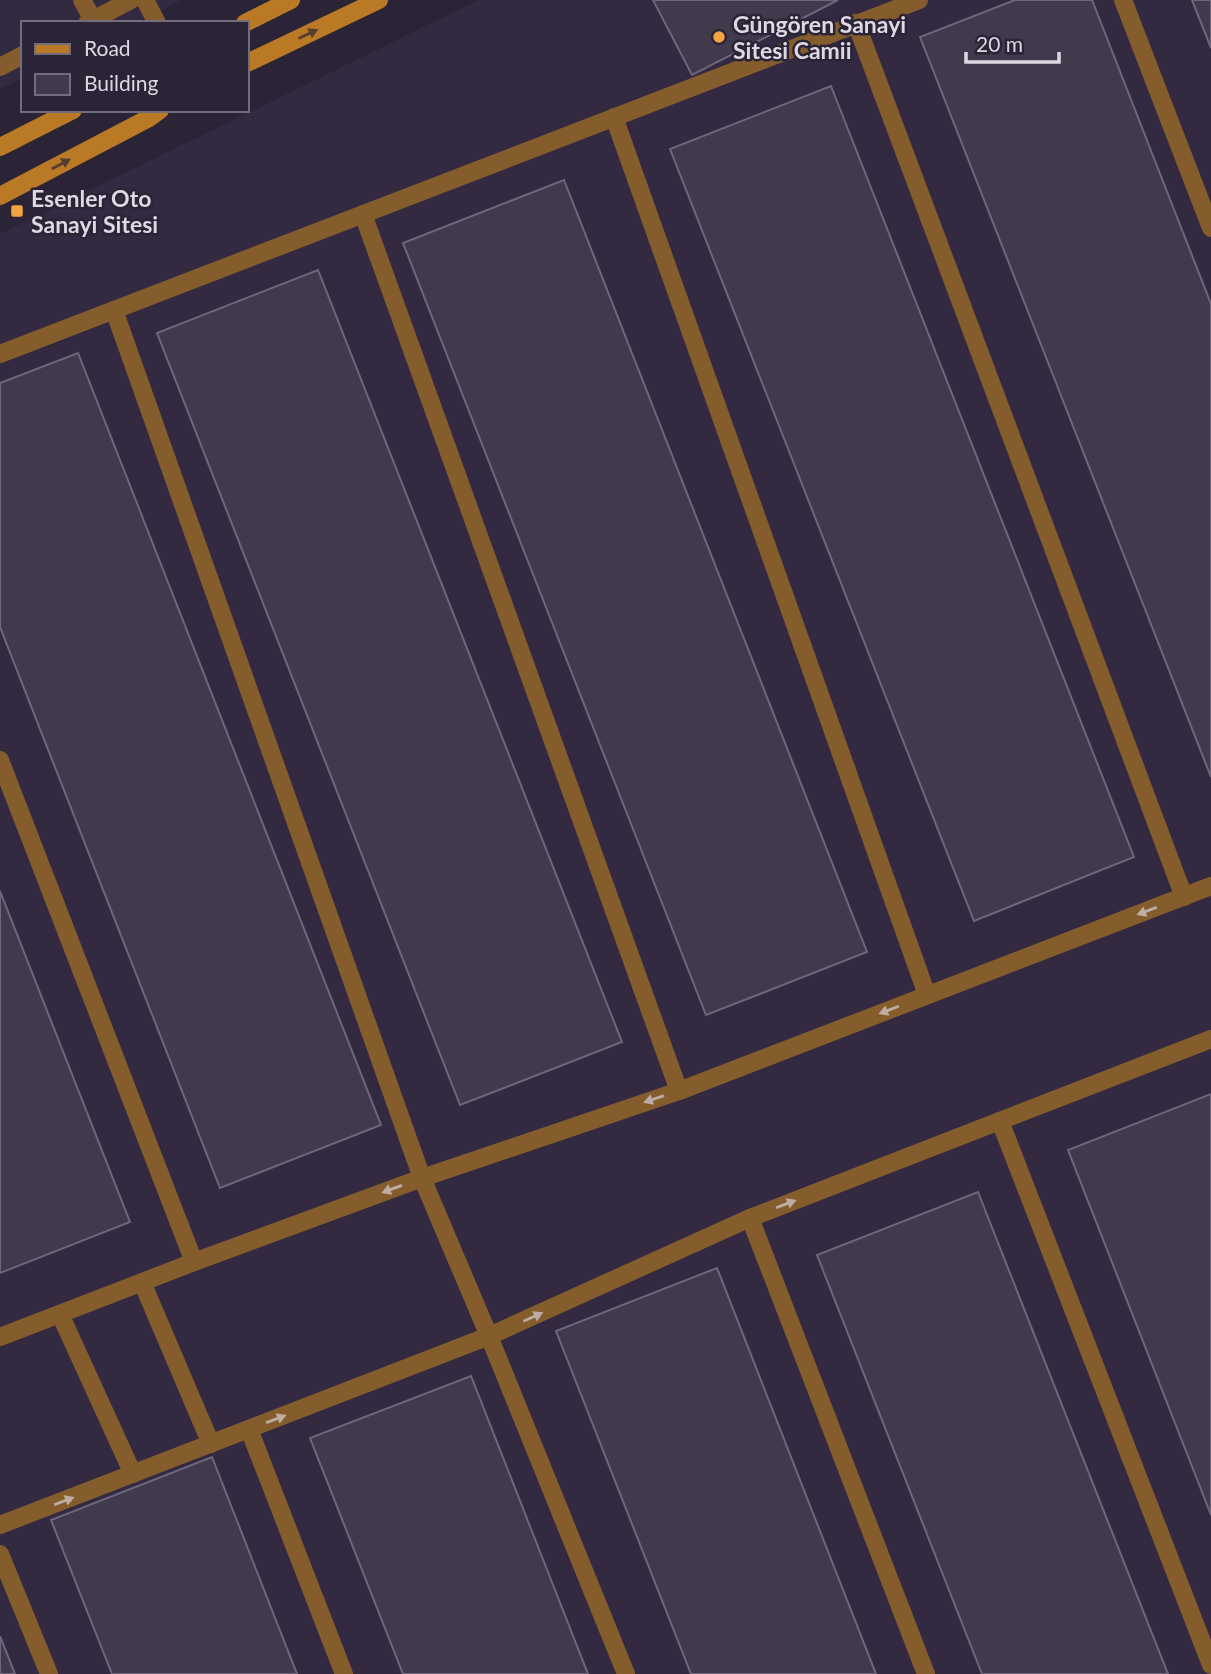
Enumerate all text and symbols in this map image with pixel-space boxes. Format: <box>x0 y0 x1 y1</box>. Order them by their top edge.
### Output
place label: Güngören Sanayi Sitesi Camii <box>733 10 906 64</box>
legend <box>21 21 248 112</box>
scale bar <box>966 21 1059 65</box>
one-way arrow <box>298 28 318 39</box>
marker: Güngören Sanayi Sitesi Camii <box>711 29 727 45</box>
text: 20 m <box>976 31 1023 56</box>
text: Road <box>84 35 131 60</box>
text: Building <box>84 70 159 95</box>
one-way arrow <box>51 158 70 170</box>
place label: Esenler Oto Sanayi Sitesi <box>31 184 158 238</box>
marker: Esenler Oto Sanayi Sitesi <box>9 203 25 219</box>
one-way arrow <box>1137 905 1158 916</box>
one-way arrow <box>879 1005 900 1016</box>
one-way arrow <box>643 1094 664 1105</box>
one-way arrow <box>382 1184 403 1195</box>
one-way arrow <box>775 1199 796 1210</box>
one-way arrow <box>523 1311 543 1322</box>
one-way arrow <box>265 1413 286 1424</box>
one-way arrow <box>53 1495 74 1506</box>

